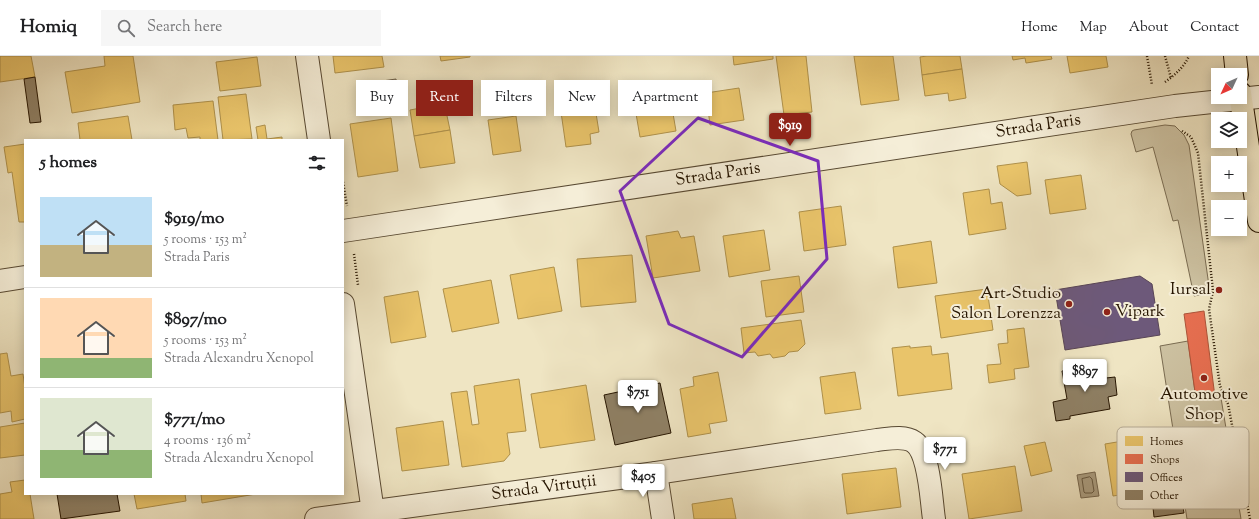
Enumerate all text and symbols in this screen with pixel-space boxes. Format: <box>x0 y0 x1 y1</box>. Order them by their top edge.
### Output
search box <box>101 10 381 46</box>
text: Homiq <box>20 14 77 41</box>
icon: search <box>115 17 137 39</box>
text: Search here <box>147 17 222 38</box>
text: Home <box>1021 18 1058 38</box>
text: Map <box>1080 18 1107 38</box>
text: About <box>1129 18 1168 38</box>
text: Contact <box>1190 18 1239 38</box>
north arrow <box>1211 68 1247 104</box>
map controls <box>1211 68 1247 236</box>
chip: Buy <box>356 80 408 116</box>
chip: Rent <box>416 80 473 116</box>
chip: Filters <box>481 80 546 116</box>
chip: New <box>554 80 610 116</box>
chip: Apartment <box>618 80 712 116</box>
street label: Strada Paris <box>994 108 1083 145</box>
button: layers <box>1211 112 1247 148</box>
pin: $919 <box>766 113 814 147</box>
text: $919 <box>778 117 802 135</box>
text: 5 homes <box>40 151 97 175</box>
icon: filters <box>306 152 328 174</box>
street label: Strada Paris <box>674 156 762 193</box>
button: + <box>1211 156 1247 192</box>
button: − <box>1211 200 1247 236</box>
text: $919/mo <box>164 207 224 231</box>
icon: home <box>72 213 120 261</box>
text: 5 rooms · 153 m² <box>164 231 247 249</box>
text: Strada Paris <box>164 249 230 267</box>
place label: Iursal <box>1170 278 1211 302</box>
place label: Art-Studio Salon Lorenzza <box>951 282 1061 326</box>
marker: Iursal <box>1214 285 1224 295</box>
marker: Art-Studio Salon Lorenzza <box>1064 299 1074 309</box>
place label: Vipark <box>1115 300 1165 324</box>
marker: Vipark <box>1102 307 1112 317</box>
text: $897/mo <box>164 308 227 332</box>
icon: home <box>72 314 120 362</box>
text: 5 rooms · 153 m² <box>164 332 247 350</box>
text: Strada Alexandru Xenopol <box>164 350 314 368</box>
pin: $897 <box>1061 359 1109 393</box>
text: $897 <box>1072 363 1098 381</box>
marker: Automotive Shop <box>1199 373 1209 383</box>
pin: $751 <box>614 380 662 414</box>
place label: Automotive Shop <box>1160 383 1248 427</box>
text: $751 <box>627 384 649 402</box>
text: $771/mo <box>164 408 225 432</box>
icon: home <box>72 414 120 462</box>
legend <box>1117 427 1249 509</box>
text: 4 rooms · 136 m² <box>164 432 251 450</box>
text: Homes <box>1150 434 1183 450</box>
pin: $771 <box>921 437 969 471</box>
text: $771 <box>933 441 957 459</box>
text: Strada Alexandru Xenopol <box>164 450 314 468</box>
text: Shops <box>1150 452 1179 468</box>
pin: $405 <box>619 464 667 498</box>
text: $405 <box>631 468 655 486</box>
street label: Strada Virtuții <box>490 469 598 507</box>
text: Offices <box>1150 470 1183 486</box>
text: Other <box>1150 488 1179 504</box>

